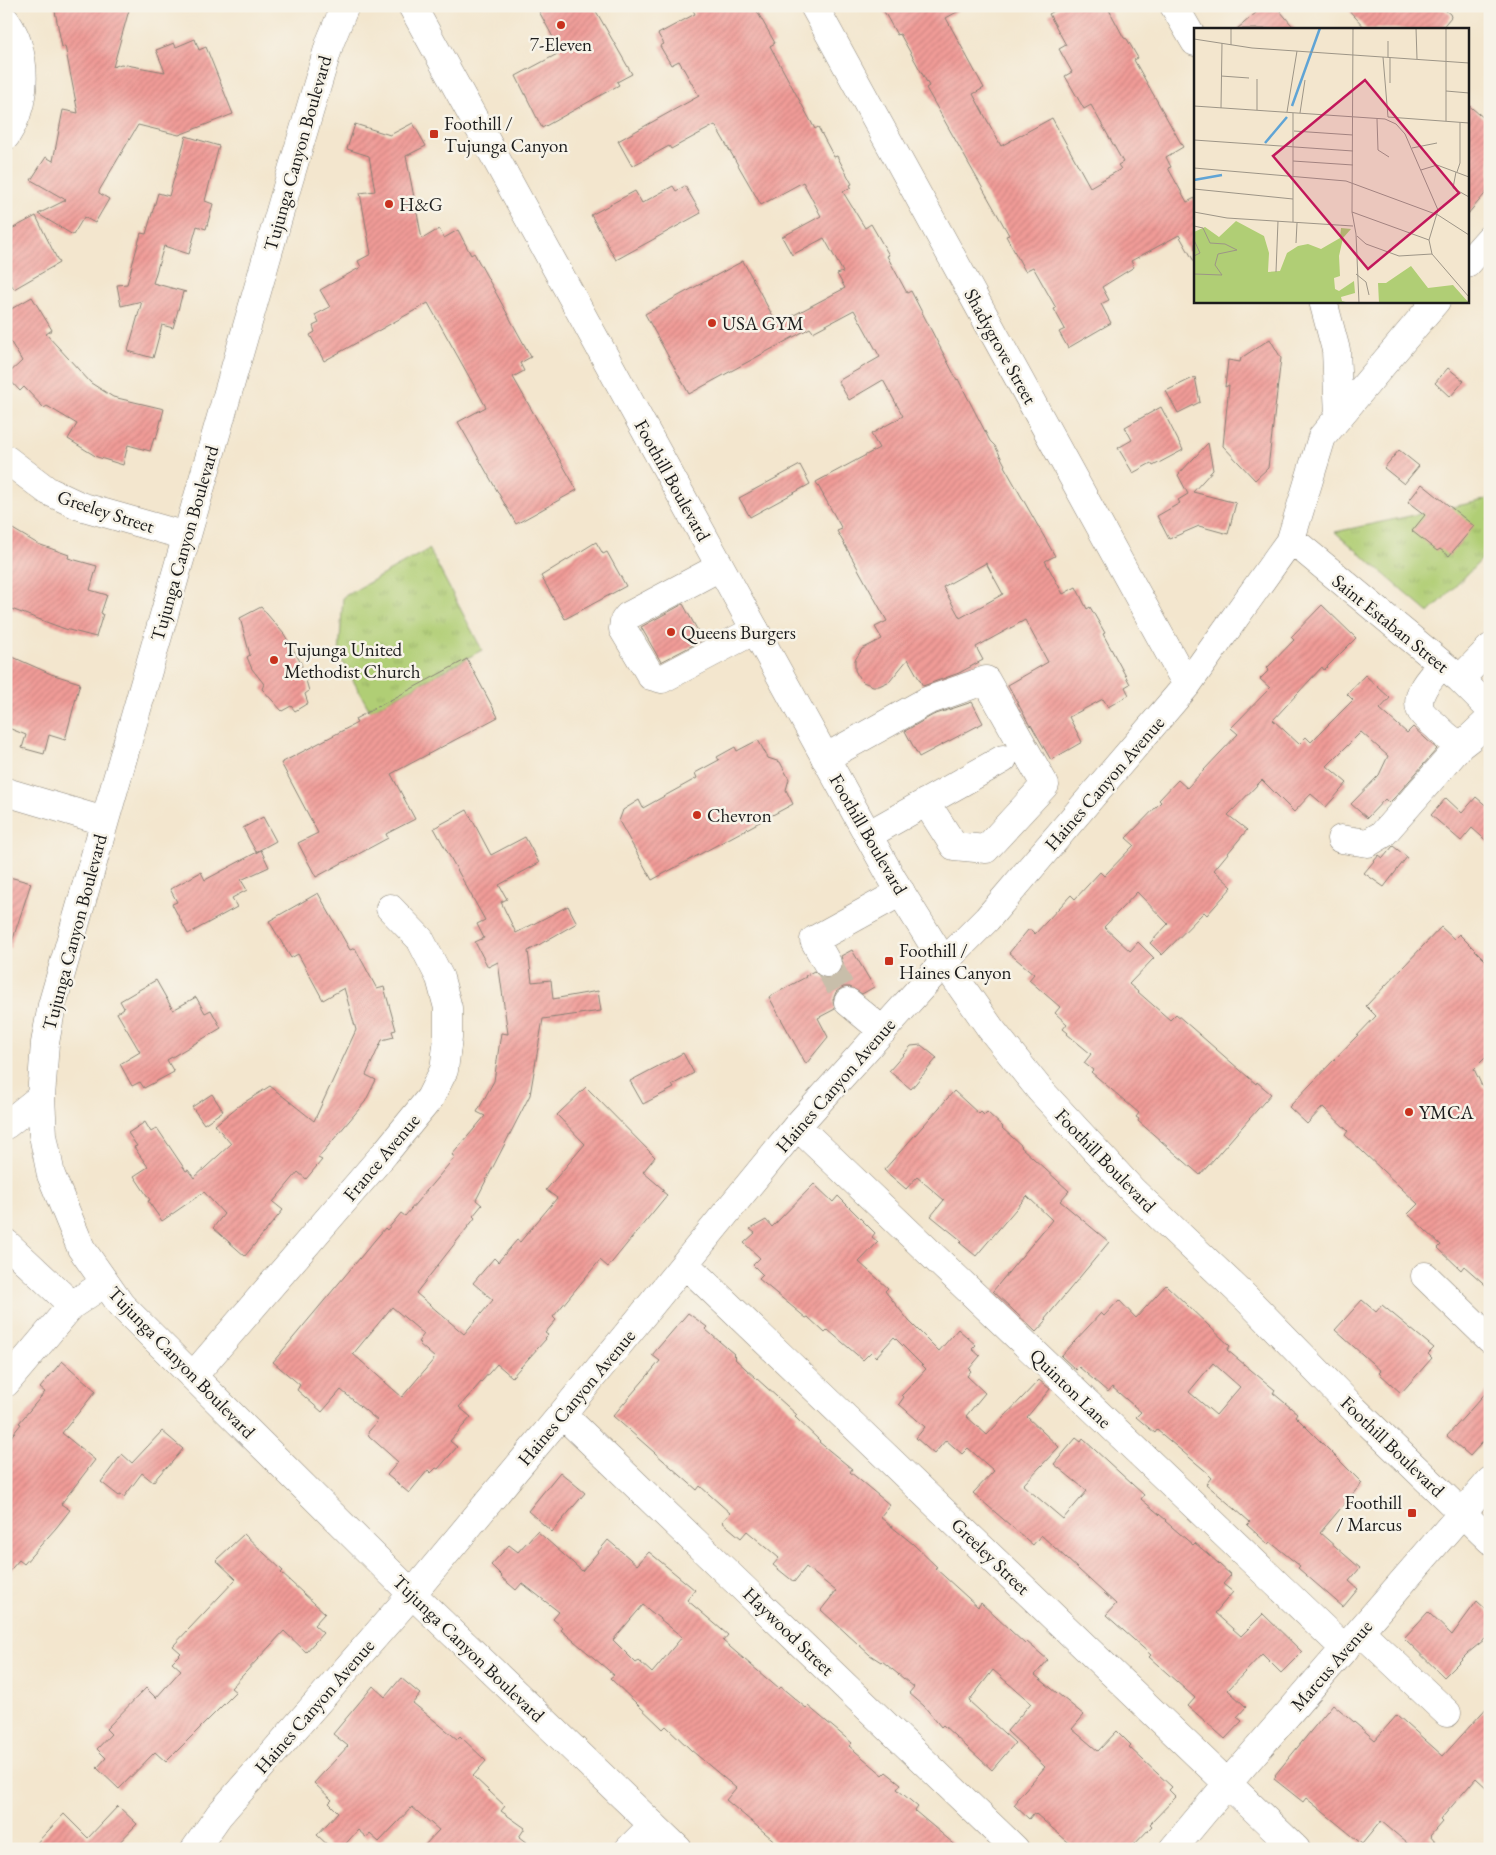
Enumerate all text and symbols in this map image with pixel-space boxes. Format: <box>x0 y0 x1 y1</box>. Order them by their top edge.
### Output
marker: 7-Eleven <box>555 19 567 31</box>
inset map <box>1194 28 1468 302</box>
place label: 7-Eleven <box>530 32 592 57</box>
street label: Tujunga Canyon Boulevard <box>258 52 337 254</box>
place label: Foothill / Tujunga Canyon <box>444 111 568 158</box>
marker: Foothill / Tujunga Canyon <box>428 128 440 140</box>
place label: H&G <box>399 192 443 217</box>
marker: H&G <box>383 198 395 210</box>
street label: Shadygrove Street <box>958 284 1043 409</box>
place label: USA GYM <box>722 311 804 336</box>
marker: USA GYM <box>706 317 718 329</box>
street label: Foothill Boulevard <box>629 415 717 546</box>
street label: Tujunga Canyon Boulevard <box>145 442 224 644</box>
street label: Greeley Street <box>54 484 158 539</box>
street label: Saint Estaban Street <box>1327 568 1454 678</box>
place label: Queens Burgers <box>681 620 796 645</box>
marker: Queens Burgers <box>665 626 677 638</box>
place label: Tujunga United Methodist Church <box>284 637 421 684</box>
marker: Tujunga United Methodist Church <box>268 654 280 666</box>
street label: Haines Canyon Avenue <box>1039 711 1170 856</box>
street label: Foothill Boulevard <box>824 769 913 899</box>
place label: Chevron <box>707 803 772 828</box>
marker: Chevron <box>691 809 703 821</box>
street label: Tujunga Canyon Boulevard <box>36 831 113 1033</box>
place label: Foothill / Haines Canyon <box>899 938 1012 985</box>
marker: Foothill / Haines Canyon <box>883 955 895 967</box>
street label: Haines Canyon Avenue <box>770 1013 901 1158</box>
place label: YMCA <box>1419 1100 1475 1125</box>
street label: Foothill Boulevard <box>1050 1103 1162 1218</box>
marker: YMCA <box>1403 1106 1415 1118</box>
street label: France Avenue <box>337 1108 425 1206</box>
street label: Tujunga Canyon Boulevard <box>102 1281 261 1444</box>
street label: Haines Canyon Avenue <box>512 1324 641 1471</box>
street label: Quinton Lane <box>1024 1343 1117 1434</box>
street label: Foothill Boulevard <box>1335 1390 1450 1503</box>
place label: Foothill / Marcus <box>1336 1490 1402 1537</box>
marker: Foothill / Marcus <box>1406 1507 1418 1519</box>
street label: Greeley Street <box>946 1512 1036 1600</box>
street label: Tujunga Canyon Boulevard <box>387 1569 550 1728</box>
street label: Haywood Street <box>738 1582 840 1681</box>
street label: Marcus Avenue <box>1285 1615 1378 1716</box>
street label: Haines Canyon Avenue <box>249 1634 380 1779</box>

